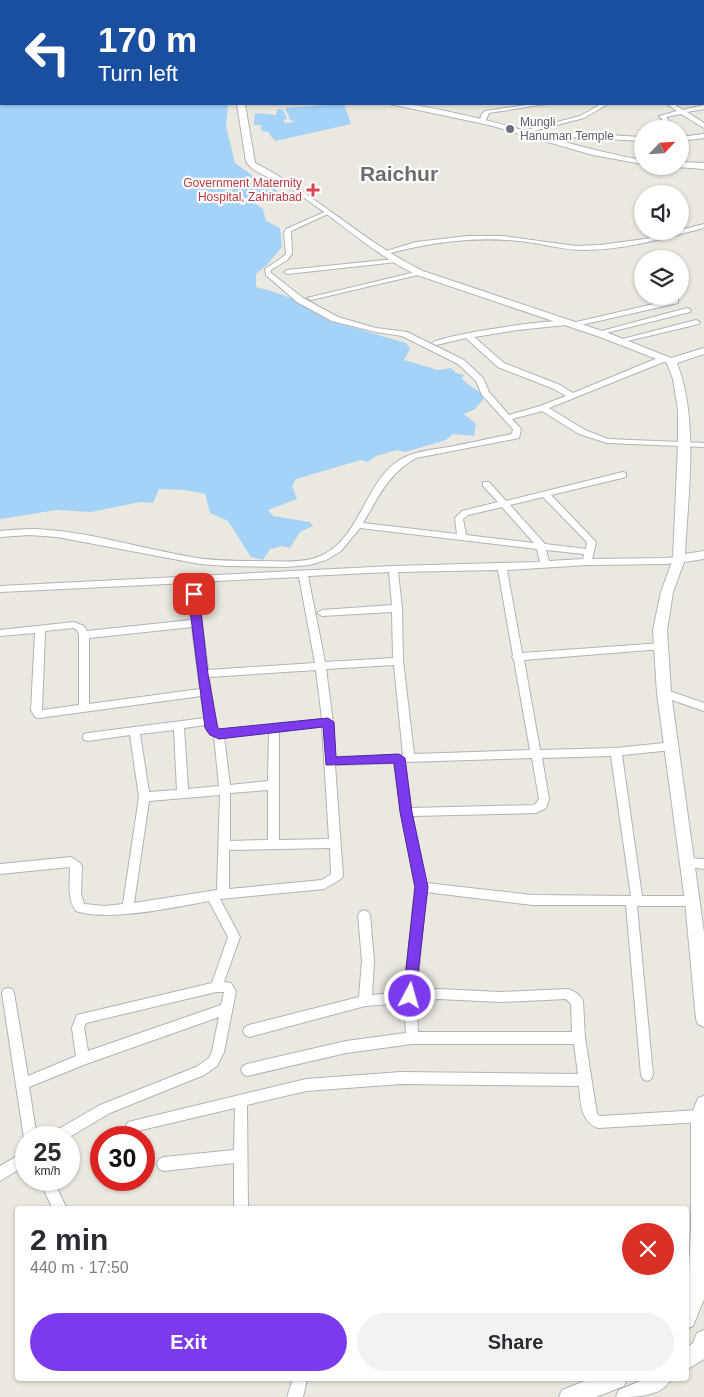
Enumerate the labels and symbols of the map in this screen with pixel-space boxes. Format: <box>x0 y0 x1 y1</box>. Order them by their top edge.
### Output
place label: Mungli Hanuman Temple <box>520 115 614 143</box>
north arrow <box>634 120 689 175</box>
marker: Mungli Hanuman Temple <box>504 123 516 135</box>
district label: Raichur <box>360 162 438 185</box>
place label: Government Maternity Hospital, Zahirabad <box>183 176 302 204</box>
marker: Government Maternity Hospital, Zahirabad <box>306 183 320 197</box>
pin <box>173 573 215 615</box>
position arrow <box>383 969 435 1021</box>
speed limit sign: 30 <box>90 1126 155 1191</box>

